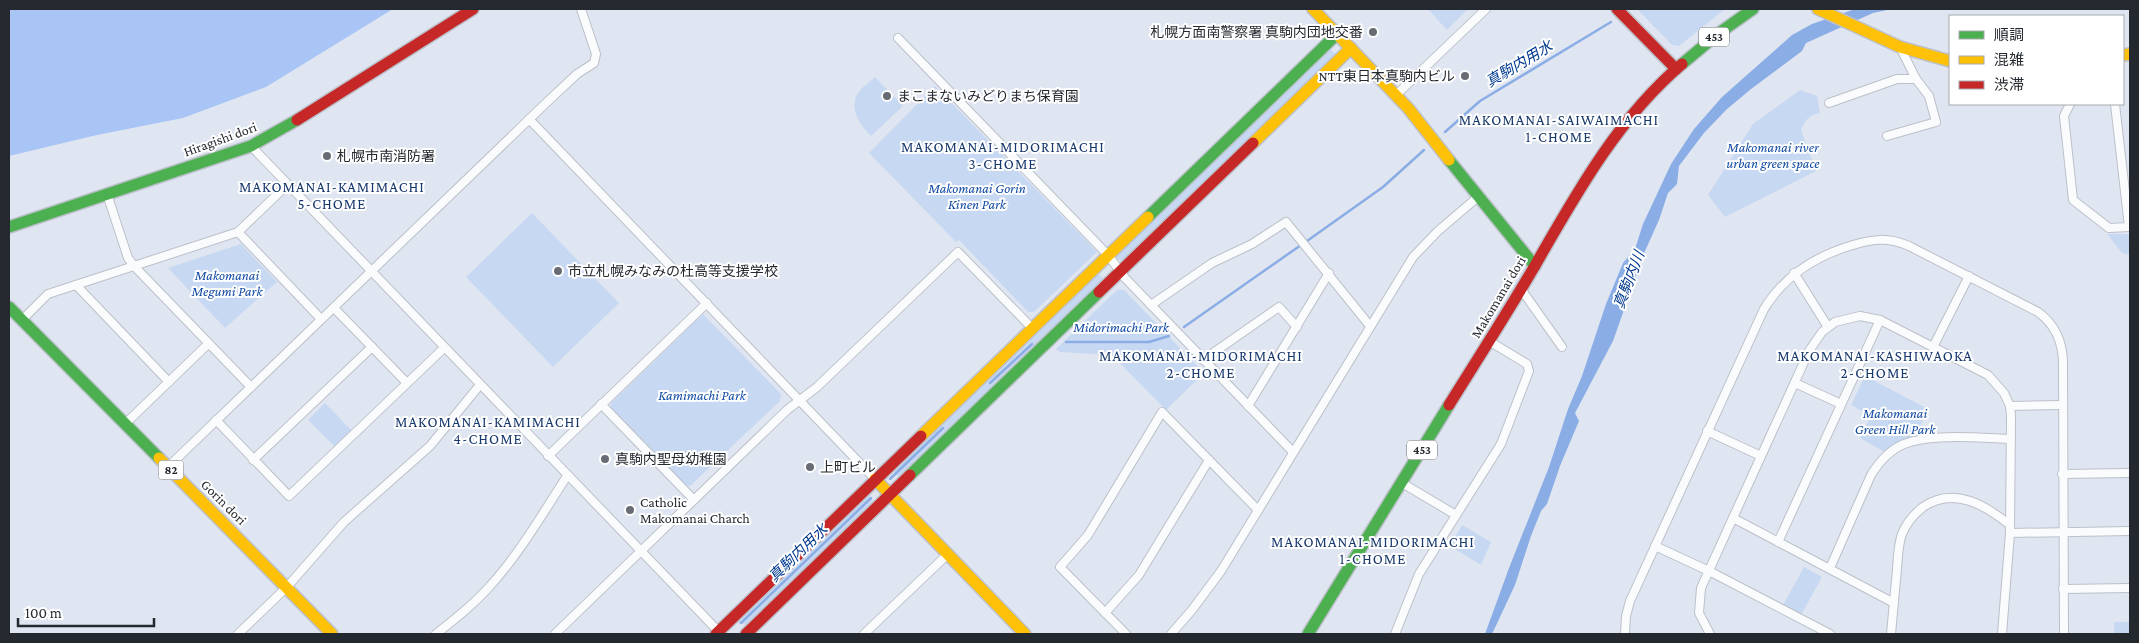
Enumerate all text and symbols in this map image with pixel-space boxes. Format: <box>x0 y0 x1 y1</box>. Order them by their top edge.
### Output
legend <box>1949 15 2124 105</box>
place label: 札幌方面南警察署 真駒内団地交番 <box>1150 24 1363 40</box>
marker: 札幌方面南警察署 真駒内団地交番 <box>1367 26 1379 38</box>
text: 順調 <box>1994 27 2024 43</box>
road number: 453 <box>1699 28 1729 46</box>
water label: 真駒内用水 <box>1483 37 1557 90</box>
text: 混雑 <box>1994 52 2024 68</box>
place label: NTT東日本真駒内ビル <box>1319 68 1455 84</box>
marker: NTT東日本真駒内ビル <box>1459 70 1471 82</box>
text: 渋滞 <box>1994 77 2024 93</box>
place label: まこまないみどりまち保育園 <box>897 88 1079 104</box>
marker: まこまないみどりまち保育園 <box>881 90 893 102</box>
district label: MAKOMANAI-SAIWAIMACHI 1-CHOME <box>1459 112 1659 145</box>
street label: Hiragishi dori <box>181 118 259 160</box>
district label: MAKOMANAI-MIDORIMACHI 3-CHOME <box>901 139 1105 172</box>
park label: Makomanai river urban green space <box>1726 139 1820 171</box>
place label: 札幌市南消防署 <box>337 148 435 164</box>
marker: 札幌市南消防署 <box>321 150 333 162</box>
district label: MAKOMANAI-KAMIMACHI 5-CHOME <box>239 179 425 212</box>
park label: Makomanai Gorin Kinen Park <box>927 180 1026 212</box>
water label: 真駒内川 <box>1611 247 1648 311</box>
street label: Makomanai dori <box>1467 253 1529 341</box>
place label: 市立札幌みなみの杜高等支援学校 <box>568 263 778 279</box>
marker: 市立札幌みなみの杜高等支援学校 <box>552 265 564 277</box>
park label: Makomanai Megumi Park <box>190 267 263 299</box>
park label: Midorimachi Park <box>1072 319 1170 335</box>
district label: MAKOMANAI-MIDORIMACHI 2-CHOME <box>1099 348 1303 381</box>
district label: MAKOMANAI-KASHIWAOKA 2-CHOME <box>1777 348 1973 381</box>
park label: Kamimachi Park <box>658 387 747 403</box>
park label: Makomanai Green Hill Park <box>1855 405 1936 437</box>
district label: MAKOMANAI-KAMIMACHI 4-CHOME <box>395 414 581 447</box>
road number: 453 <box>1407 440 1437 460</box>
place label: 真駒内聖母幼稚園 <box>615 451 727 467</box>
marker: 真駒内聖母幼稚園 <box>599 453 611 465</box>
place label: 上町ビル <box>820 459 876 475</box>
road number: 82 <box>158 460 184 480</box>
marker: 上町ビル <box>804 461 816 473</box>
street label: Gorin dori <box>198 476 250 528</box>
place label: Catholic Makomanai Charch <box>640 494 750 526</box>
marker: Catholic Makomanai Charch <box>624 504 636 516</box>
water label: 真駒内用水 <box>765 520 832 585</box>
district label: MAKOMANAI-MIDORIMACHI 1-CHOME <box>1271 534 1475 567</box>
scale bar <box>18 596 154 628</box>
text: 100 m <box>25 605 62 621</box>

